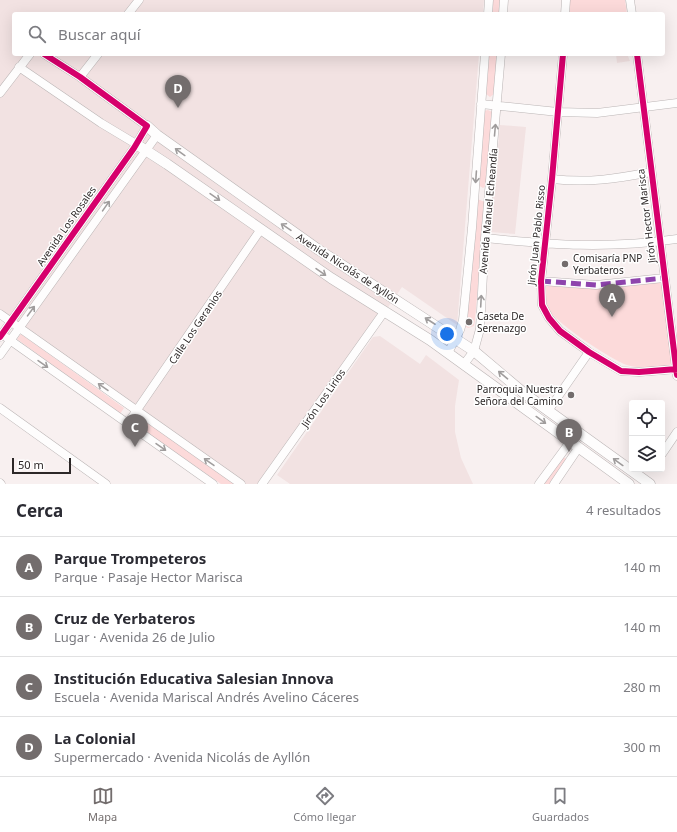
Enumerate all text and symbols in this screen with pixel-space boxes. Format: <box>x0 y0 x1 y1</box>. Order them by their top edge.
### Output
search box <box>12 12 665 56</box>
icon: search <box>26 23 48 45</box>
text: Buscar aquí <box>58 24 141 44</box>
pin: D <box>165 75 191 108</box>
one-way arrow <box>491 124 498 137</box>
street label: Avenida Manuel Echeandía <box>476 147 500 275</box>
one-way arrow <box>174 148 185 156</box>
street label: Jirón Hector Marisca <box>633 168 659 265</box>
one-way arrow <box>472 170 479 183</box>
street label: Avenida Los Rosales <box>33 183 99 269</box>
street label: Jirón Juan Pablo Risso <box>524 184 548 287</box>
one-way arrow <box>209 193 220 201</box>
one-way arrow <box>102 200 110 211</box>
one-way arrow <box>281 223 292 231</box>
street label: Avenida Nicolás de Ayllón <box>294 229 402 307</box>
place label: Comisaría PNP Yerbateros <box>573 251 642 277</box>
marker: Comisaría PNP Yerbateros <box>560 259 570 269</box>
one-way arrow <box>316 268 327 276</box>
pin: A <box>599 284 625 317</box>
street label: Calle Los Geranios <box>165 287 225 367</box>
one-way arrow <box>478 295 485 308</box>
one-way arrow <box>27 306 35 317</box>
place label: Caseta De Serenazgo <box>477 309 526 335</box>
one-way arrow <box>425 317 436 325</box>
marker: Caseta De Serenazgo <box>464 317 474 327</box>
your location <box>437 324 457 344</box>
one-way arrow <box>38 360 49 368</box>
street label: Jirón Los Lirios <box>297 366 348 431</box>
one-way arrow <box>498 371 508 380</box>
place label: Parroquia Nuestra Señora del Camino <box>474 382 563 408</box>
one-way arrow <box>97 383 108 391</box>
marker: Parroquia Nuestra Señora del Camino <box>566 390 576 400</box>
map controls <box>629 400 665 472</box>
button: locate <box>629 400 665 436</box>
pin: C <box>122 414 148 447</box>
one-way arrow <box>535 416 546 425</box>
pin: B <box>556 419 582 452</box>
button: layers <box>629 436 665 472</box>
one-way arrow <box>155 443 166 451</box>
scale bar <box>12 456 71 475</box>
text: 50 m <box>18 457 44 472</box>
one-way arrow <box>613 457 624 466</box>
one-way arrow <box>204 458 215 466</box>
text: Cerca <box>16 499 63 522</box>
text: 4 resultados <box>586 501 661 519</box>
text: Parque Trompeteros <box>54 548 206 568</box>
text: A <box>25 558 34 576</box>
text: 140 m <box>623 558 661 576</box>
text: Parque · Pasaje Hector Marisca <box>54 568 243 586</box>
text: Cruz de Yerbateros <box>54 608 195 628</box>
text: B <box>25 618 33 636</box>
text: 140 m <box>623 618 661 636</box>
text: Lugar · Avenida 26 de Julio <box>54 628 215 646</box>
text: Institución Educativa Salesian Innova <box>54 668 334 688</box>
text: C <box>25 678 33 696</box>
text: 280 m <box>623 678 661 696</box>
text: Escuela · Avenida Mariscal Andrés Avelino Cáceres <box>54 688 359 706</box>
text: La Colonial <box>54 728 136 748</box>
text: D <box>24 738 34 756</box>
text: 300 m <box>623 738 661 756</box>
text: Supermercado · Avenida Nicolás de Ayllón <box>54 748 310 766</box>
tab: Mapa <box>88 785 117 824</box>
tab: Cómo llegar <box>293 785 356 824</box>
tab: Guardados <box>532 785 589 824</box>

